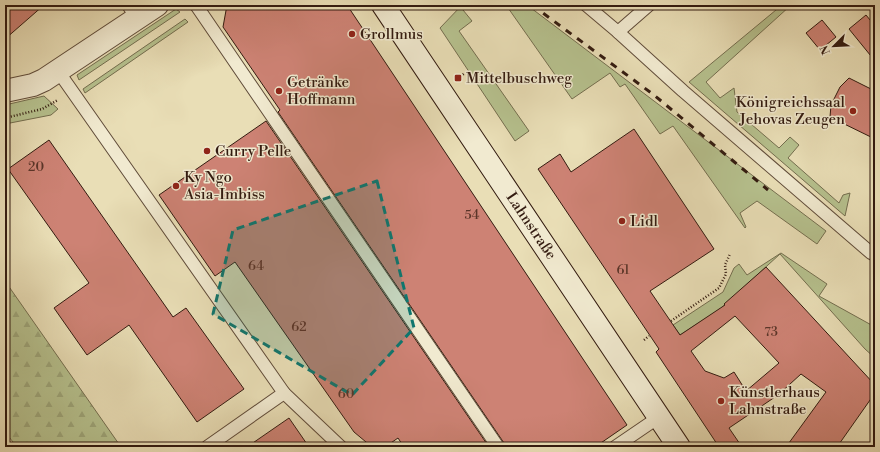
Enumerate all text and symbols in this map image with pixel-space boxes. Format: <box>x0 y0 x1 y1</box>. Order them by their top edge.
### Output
place label: Grollmus <box>360 25 423 44</box>
north arrow <box>814 26 854 66</box>
marker: Grollmus <box>347 29 357 39</box>
text: N <box>817 43 834 56</box>
place label: Mittelbuschweg <box>466 69 572 88</box>
place label: Getränke Hoffmann <box>287 73 356 109</box>
marker: Mittelbuschweg <box>453 73 463 83</box>
marker: Getränke Hoffmann <box>274 86 284 96</box>
place label: Königreichssaal Jehovas Zeugen <box>736 93 846 129</box>
marker: Königreichssaal Jehovas Zeugen <box>848 106 858 116</box>
place label: Curry Pelle <box>215 142 291 161</box>
marker: Curry Pelle <box>202 146 212 156</box>
house number: 20 <box>28 159 44 175</box>
place label: Ky Ngo Asia-Imbiss <box>183 168 265 204</box>
marker: Ky Ngo Asia-Imbiss <box>171 181 181 191</box>
street label: Lahnstraße <box>501 189 561 263</box>
house number: 54 <box>464 207 480 223</box>
place label: Lidl <box>630 212 658 231</box>
marker: Lidl <box>617 216 627 226</box>
house number: 64 <box>248 258 264 274</box>
house number: 61 <box>616 262 630 278</box>
house number: 62 <box>291 319 307 335</box>
house number: 73 <box>764 324 778 340</box>
place label: Künstlerhaus Lahnstraße <box>729 383 820 419</box>
house number: 60 <box>338 386 355 402</box>
marker: Künstlerhaus Lahnstraße <box>716 396 726 406</box>

